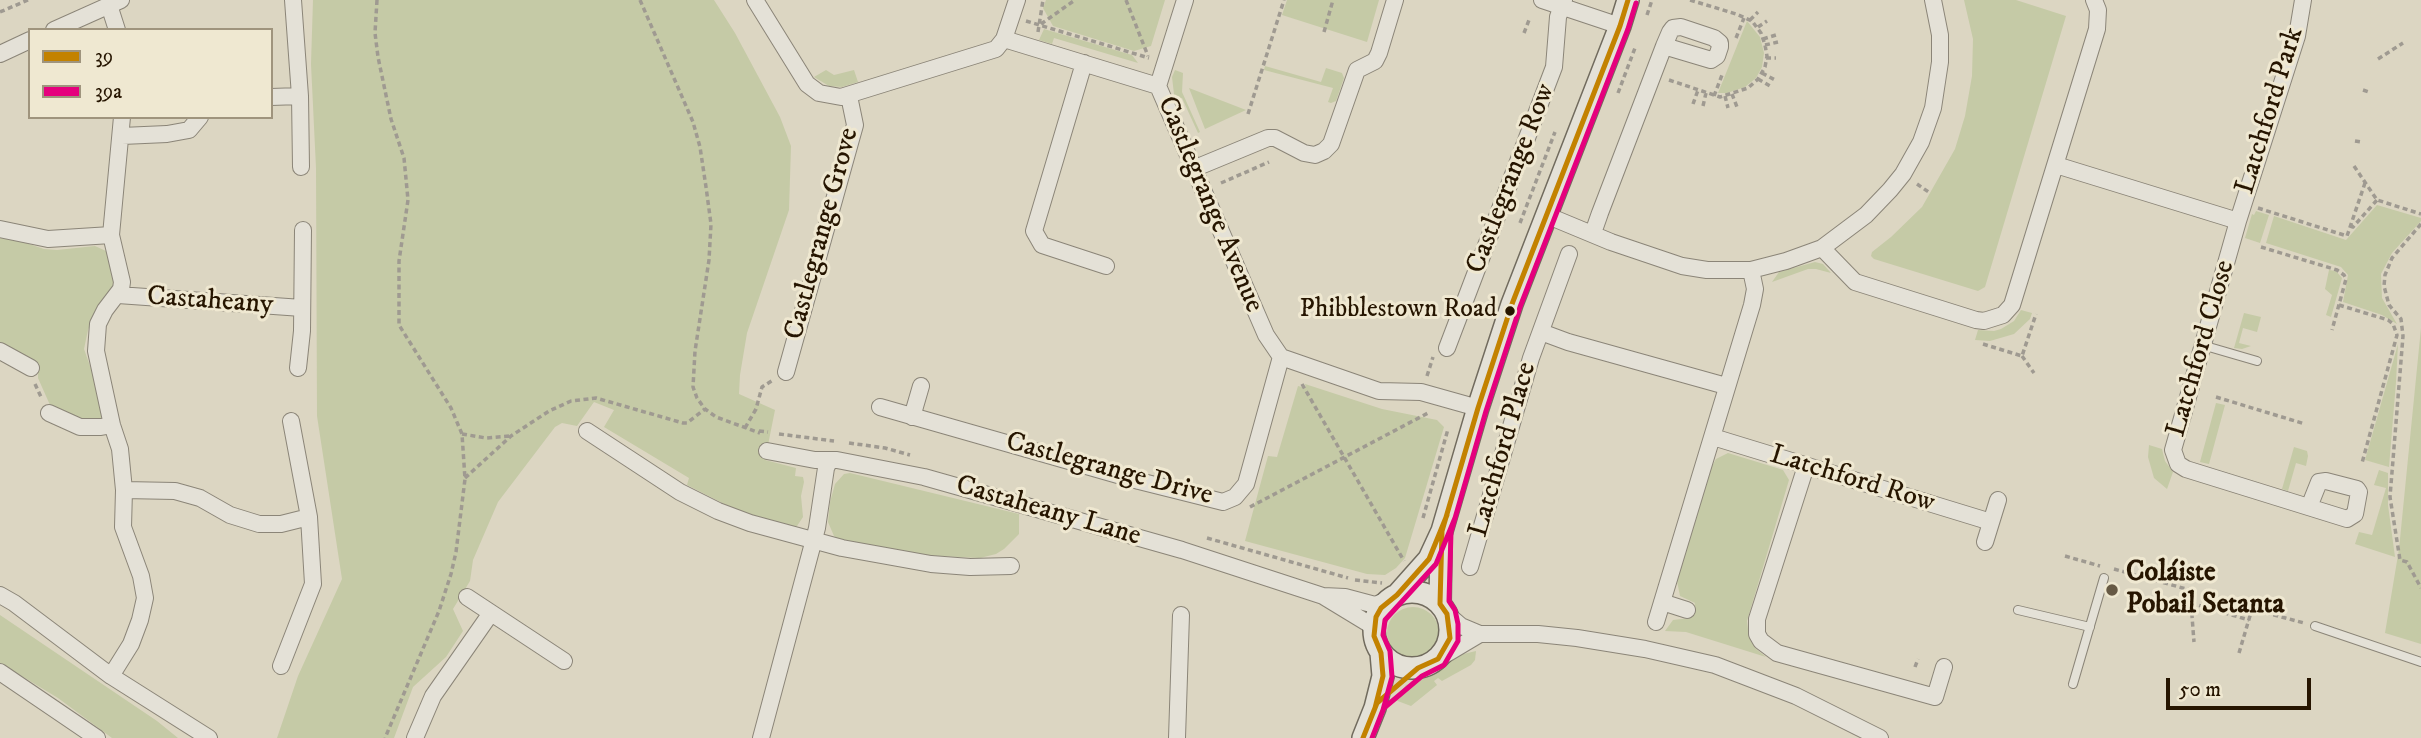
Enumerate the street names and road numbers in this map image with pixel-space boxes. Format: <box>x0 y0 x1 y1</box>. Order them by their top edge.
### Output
street label: Latchford Park <box>2230 24 2312 198</box>
street label: Castlegrange Row <box>1460 79 1564 279</box>
street label: Castlegrange Avenue <box>1148 92 1270 318</box>
street label: Castlegrange Grove <box>779 124 867 344</box>
street label: Latchford Close <box>2161 257 2243 441</box>
street label: Castaheany <box>146 281 274 323</box>
street label: Latchford Place <box>1463 359 1545 541</box>
street label: Castlegrange Drive <box>1002 426 1216 514</box>
street label: Latchford Row <box>1766 439 1938 521</box>
street label: Castaheany Lane <box>952 470 1144 554</box>

